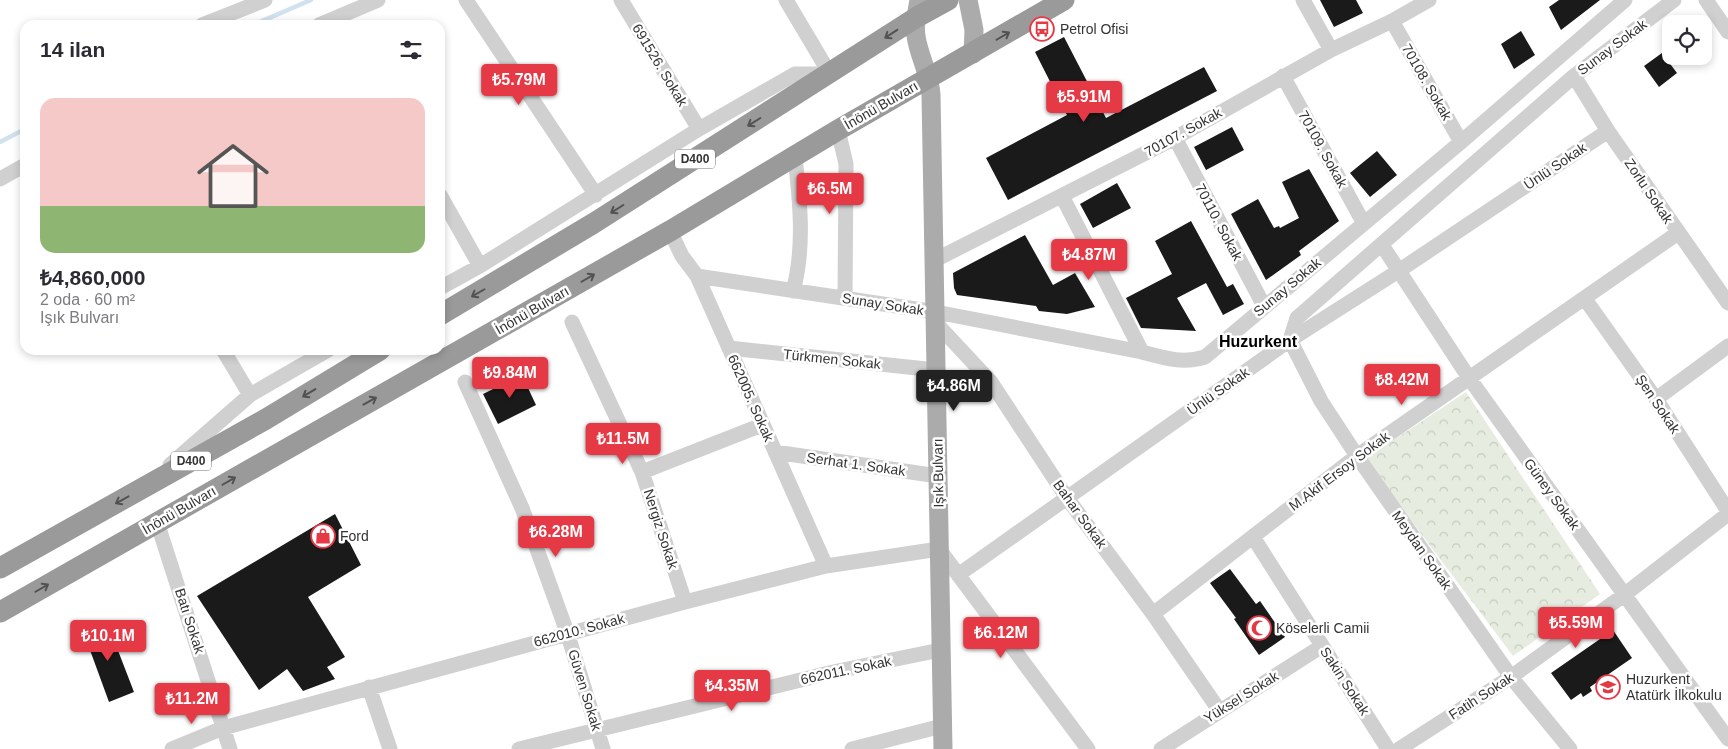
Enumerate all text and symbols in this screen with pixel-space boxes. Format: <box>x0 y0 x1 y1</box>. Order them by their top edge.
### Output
street label: Sunay Sokak <box>1574 15 1651 78</box>
map controls <box>1662 15 1712 65</box>
button: locate <box>1662 15 1712 65</box>
bus stop icon: Petrol Ofisi <box>1029 16 1055 42</box>
street label: 691526. Sokak <box>629 21 691 110</box>
place label: Petrol Ofisi <box>1060 21 1128 37</box>
one-way arrow <box>884 29 898 39</box>
one-way arrow <box>995 31 1010 41</box>
icon: filters <box>397 36 425 64</box>
text: 14 ilan <box>40 38 105 61</box>
street label: 70108. Sokak <box>1399 41 1456 124</box>
pin: ₺5.79M <box>478 64 560 106</box>
text: ₺5.79M <box>492 71 546 88</box>
street label: İnönü Bulvarı <box>841 77 921 133</box>
pin: ₺5.91M <box>1043 80 1125 123</box>
text: ₺5.91M <box>1057 88 1111 105</box>
street label: 70107. Sokak <box>1142 104 1225 160</box>
street label: 70109. Sokak <box>1295 108 1351 191</box>
one-way arrow <box>748 117 762 127</box>
icon: home <box>188 131 278 221</box>
street label: Ünlü Sokak <box>1520 138 1590 193</box>
road number: D400 <box>675 150 715 168</box>
street label: Zorlu Sokak <box>1621 156 1677 227</box>
pin: ₺6.5M <box>795 172 865 215</box>
text: ₺6.5M <box>808 180 852 197</box>
street label: 70110. Sokak <box>1192 181 1246 264</box>
one-way arrow <box>610 203 624 214</box>
pin: ₺4.87M <box>1048 238 1130 281</box>
text: ₺4.87M <box>1062 246 1116 263</box>
street label: Sunay Sokak <box>1250 254 1325 320</box>
text: ₺4,860,000 <box>40 266 145 289</box>
one-way arrow <box>580 273 595 283</box>
street label: İnönü Bulvarı <box>492 282 572 338</box>
one-way arrow <box>471 288 486 298</box>
street label: Sunay Sokak <box>841 290 926 319</box>
text: 2 oda · 60 m² <box>40 291 135 308</box>
text: Işık Bulvarı <box>40 309 119 326</box>
district label: Huzurkent <box>1219 333 1298 350</box>
street label: Türkmen Sokak <box>782 346 883 372</box>
street label: 662005. Sokak <box>725 352 778 445</box>
pin: ₺9.84M <box>469 356 551 399</box>
street label: Ünlü Sokak <box>1184 363 1253 418</box>
text: ₺9.84M <box>483 364 537 381</box>
pin: ₺8.42M <box>1361 364 1443 406</box>
pin: ₺4.86M <box>913 370 995 412</box>
text: ₺8.42M <box>1375 371 1429 388</box>
street label: Şen Sokak <box>1632 371 1684 437</box>
text: ₺4.86M <box>927 377 981 394</box>
one-way arrow <box>302 389 316 399</box>
one-way arrow <box>363 396 377 406</box>
pin: ₺11.5M <box>582 422 664 465</box>
street label: M.Akif Ersoy Sokak <box>1286 427 1393 514</box>
text: ₺11.5M <box>597 430 649 447</box>
street label: Işık Bulvarı <box>929 438 947 508</box>
street label: Serhat 1. Sokak <box>806 449 907 479</box>
road number: D400 <box>171 452 211 471</box>
street label: Güney Sokak <box>1521 455 1584 534</box>
one-way arrow <box>221 476 236 486</box>
street label: Bahar Sokak <box>1050 477 1111 552</box>
street label: İnönü Bulvarı <box>139 482 219 538</box>
street label: Nergiz Sokak <box>641 487 682 572</box>
one-way arrow <box>115 496 130 505</box>
street label: Meydan Sokak <box>1389 507 1456 593</box>
pin: ₺6.28M <box>515 516 597 558</box>
shop icon: Ford <box>310 523 336 549</box>
text: ₺6.28M <box>529 523 583 540</box>
place label: Ford <box>340 528 369 544</box>
one-way arrow <box>35 583 50 593</box>
street label: Batı Sokak <box>172 586 208 657</box>
pin: ₺5.59M <box>1535 606 1617 649</box>
street label: 662010. Sokak <box>532 610 627 650</box>
text: ₺5.59M <box>1549 614 1603 631</box>
mosque icon: Köselerli Camii <box>1246 615 1272 641</box>
pin: ₺6.12M <box>960 616 1042 659</box>
pin: ₺10.1M <box>67 620 149 662</box>
place label: Köselerli Camii <box>1276 620 1369 636</box>
text: ₺6.12M <box>974 624 1028 641</box>
text: ₺10.1M <box>81 627 135 644</box>
street label: Sakin Sokak <box>1317 644 1373 719</box>
street label: Güven Sokak <box>565 647 605 733</box>
street label: 662011. Sokak <box>799 652 894 687</box>
street label: Yüksel Sokak <box>1201 667 1282 726</box>
street label: Fatih Sokak <box>1446 669 1517 723</box>
pin: ₺4.35M <box>691 670 773 712</box>
place label: Huzurkent Atatürk İlkokulu <box>1626 671 1722 703</box>
school or university icon: Huzurkent Atatürk İlkokulu <box>1595 674 1621 700</box>
text: ₺4.35M <box>705 677 759 694</box>
pin: ₺11.2M <box>151 682 233 725</box>
text: ₺11.2M <box>166 690 218 707</box>

